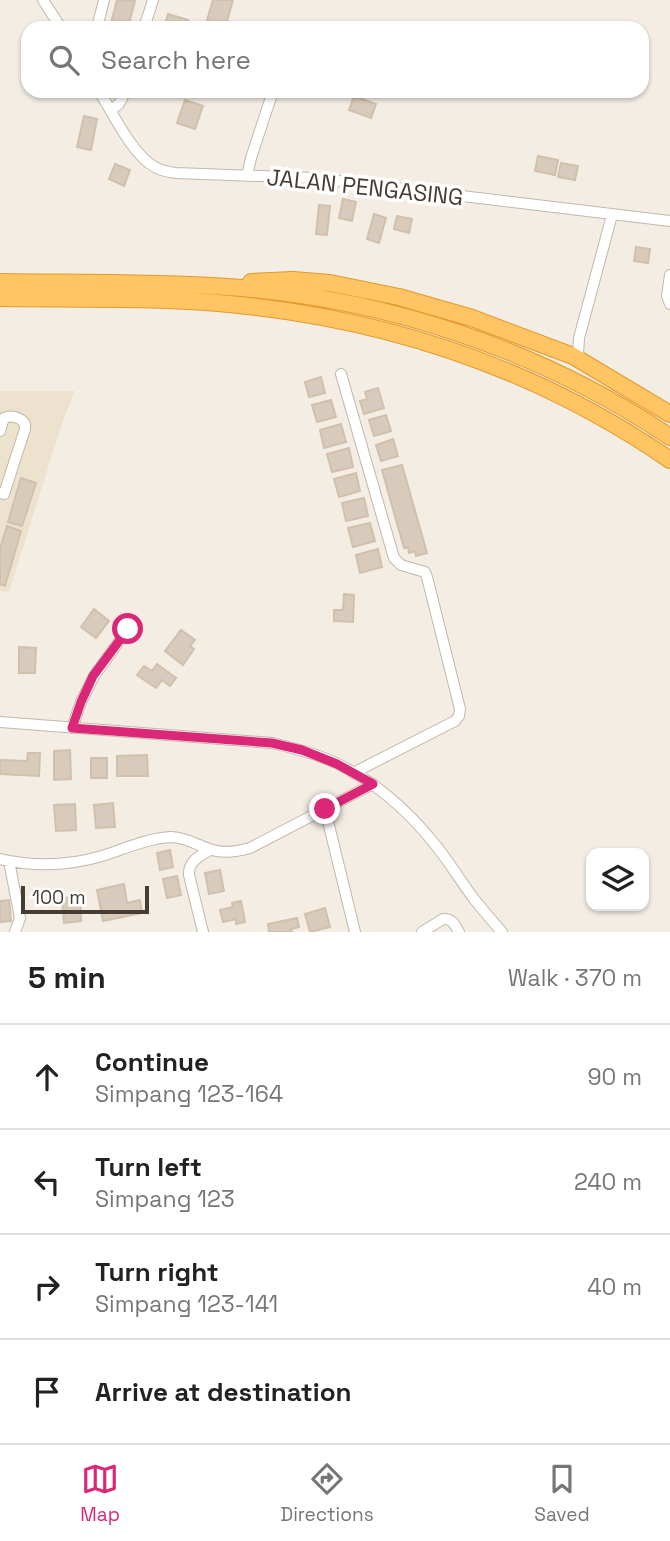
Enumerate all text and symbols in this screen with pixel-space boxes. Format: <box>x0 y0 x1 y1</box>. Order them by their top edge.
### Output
search box <box>21 21 649 98</box>
icon: search <box>45 41 83 79</box>
text: Search here <box>101 43 251 77</box>
street label: JALAN PENGASING <box>265 162 465 212</box>
route start <box>112 613 143 644</box>
route end <box>309 793 340 824</box>
map controls <box>586 848 649 911</box>
button: layers <box>586 848 649 911</box>
scale bar <box>21 883 149 915</box>
text: 100 m <box>32 885 86 910</box>
text: 5 min <box>28 958 106 997</box>
text: Walk · 370 m <box>508 963 642 993</box>
text: Continue <box>95 1045 209 1079</box>
icon: ahead <box>28 1058 66 1096</box>
text: 90 m <box>587 1062 642 1092</box>
text: Simpang 123-164 <box>95 1079 283 1109</box>
text: Turn left <box>95 1150 202 1184</box>
icon: left <box>28 1163 66 1201</box>
text: 240 m <box>574 1167 642 1197</box>
text: Simpang 123 <box>95 1184 235 1214</box>
text: Turn right <box>95 1255 219 1289</box>
icon: right <box>28 1268 66 1306</box>
text: 40 m <box>587 1272 642 1302</box>
text: Simpang 123-141 <box>95 1289 278 1319</box>
icon: arrive <box>28 1373 66 1411</box>
text: Arrive at destination <box>95 1375 352 1409</box>
tab: Map <box>80 1460 120 1527</box>
tab: Directions <box>281 1460 374 1527</box>
tab: Saved <box>534 1460 590 1527</box>

